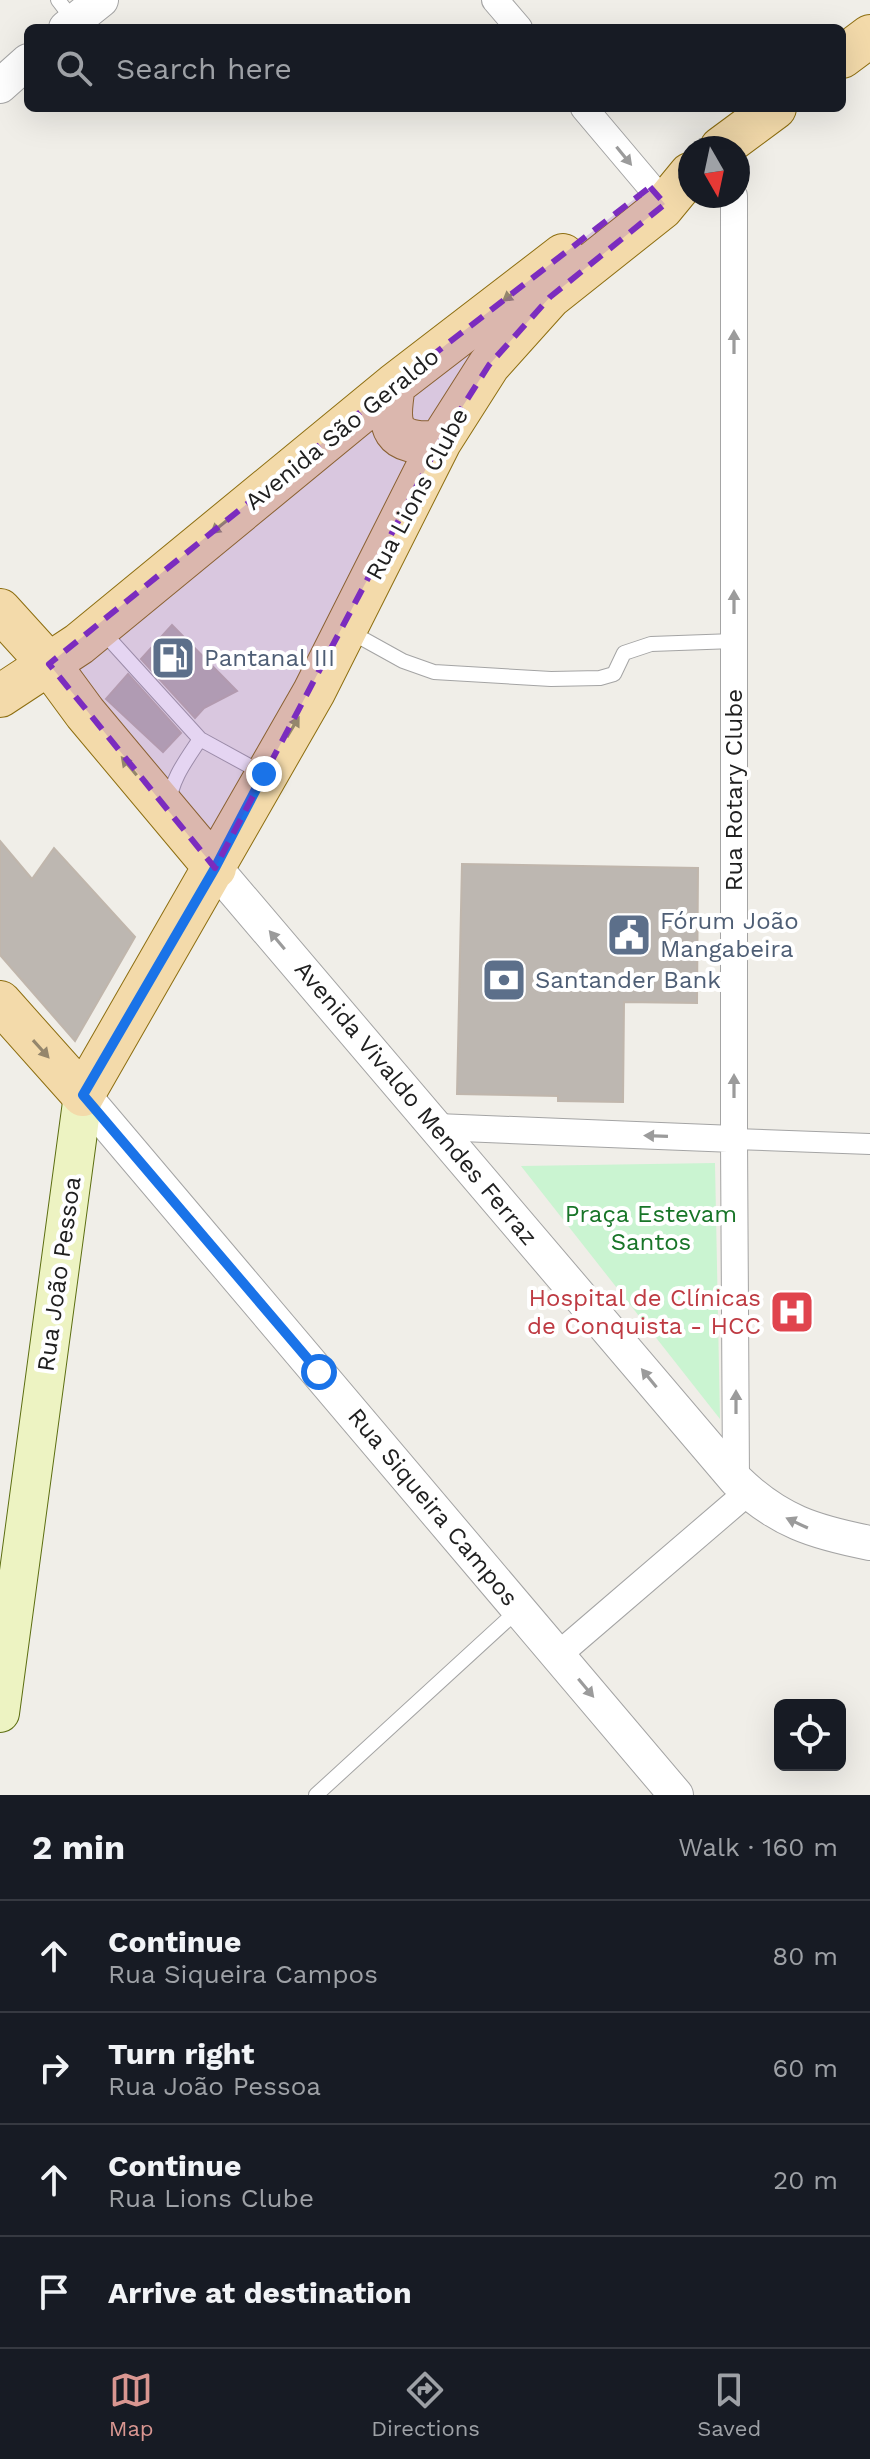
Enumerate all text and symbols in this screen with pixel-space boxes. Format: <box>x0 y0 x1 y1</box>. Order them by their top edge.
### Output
search box <box>24 24 846 112</box>
icon: search <box>52 46 96 90</box>
text: Search here <box>116 51 292 86</box>
north arrow <box>678 136 750 208</box>
one-way arrow <box>615 146 632 166</box>
one-way arrow <box>502 286 522 302</box>
one-way arrow <box>728 329 740 354</box>
street label: Avenida São Geraldo <box>239 342 445 516</box>
street label: Rua Lions Clube <box>360 404 474 584</box>
one-way arrow <box>211 517 231 534</box>
one-way arrow <box>728 589 740 614</box>
fuel station icon: Pantanal III <box>149 634 197 682</box>
place label: Pantanal III <box>204 644 335 672</box>
street label: Rua Rotary Clube <box>720 689 748 891</box>
one-way arrow <box>286 716 300 738</box>
one-way arrow <box>121 756 138 776</box>
route end <box>246 756 282 792</box>
place label: Fórum João Mangabeira <box>660 907 799 963</box>
public building icon: Fórum João Mangabeira <box>605 911 653 959</box>
one-way arrow <box>269 930 286 950</box>
street label: Avenida Vivaldo Mendes Ferraz <box>289 955 543 1251</box>
bank icon: Santander Bank <box>480 956 528 1004</box>
place label: Santander Bank <box>535 966 721 994</box>
one-way arrow <box>32 1039 50 1058</box>
one-way arrow <box>728 1073 740 1098</box>
one-way arrow <box>643 1130 668 1143</box>
street label: Rua João Pessoa <box>31 1175 87 1373</box>
park label: Praça Estevam Santos <box>565 1200 737 1256</box>
place label: Hospital de Clínicas de Conquista - HCC <box>527 1284 761 1340</box>
hospital icon: Hospital de Clínicas de Conquista - HCC <box>768 1288 816 1336</box>
route start <box>301 1354 337 1390</box>
one-way arrow <box>641 1368 658 1388</box>
one-way arrow <box>730 1389 742 1414</box>
street label: Rua Siqueira Campos <box>342 1403 524 1611</box>
one-way arrow <box>786 1516 809 1530</box>
one-way arrow <box>577 1678 594 1698</box>
map controls <box>774 1699 846 1771</box>
button: locate <box>774 1699 846 1771</box>
text: 2 min <box>32 1827 125 1867</box>
text: Walk · 160 m <box>678 1832 838 1862</box>
text: Continue <box>108 1924 241 1959</box>
icon: ahead <box>32 1934 76 1978</box>
text: 80 m <box>772 1941 838 1971</box>
text: Rua Siqueira Campos <box>108 1959 378 1989</box>
text: Turn right <box>108 2036 254 2071</box>
icon: right <box>32 2046 76 2090</box>
text: 60 m <box>772 2053 838 2083</box>
text: Rua João Pessoa <box>108 2071 321 2101</box>
text: Continue <box>108 2148 241 2183</box>
icon: ahead <box>32 2158 76 2202</box>
text: 20 m <box>773 2165 838 2195</box>
text: Rua Lions Clube <box>108 2183 314 2213</box>
icon: arrive <box>32 2270 76 2314</box>
text: Arrive at destination <box>108 2275 412 2310</box>
tab: Map <box>109 2368 154 2441</box>
tab: Directions <box>371 2368 480 2441</box>
tab: Saved <box>697 2368 761 2441</box>

